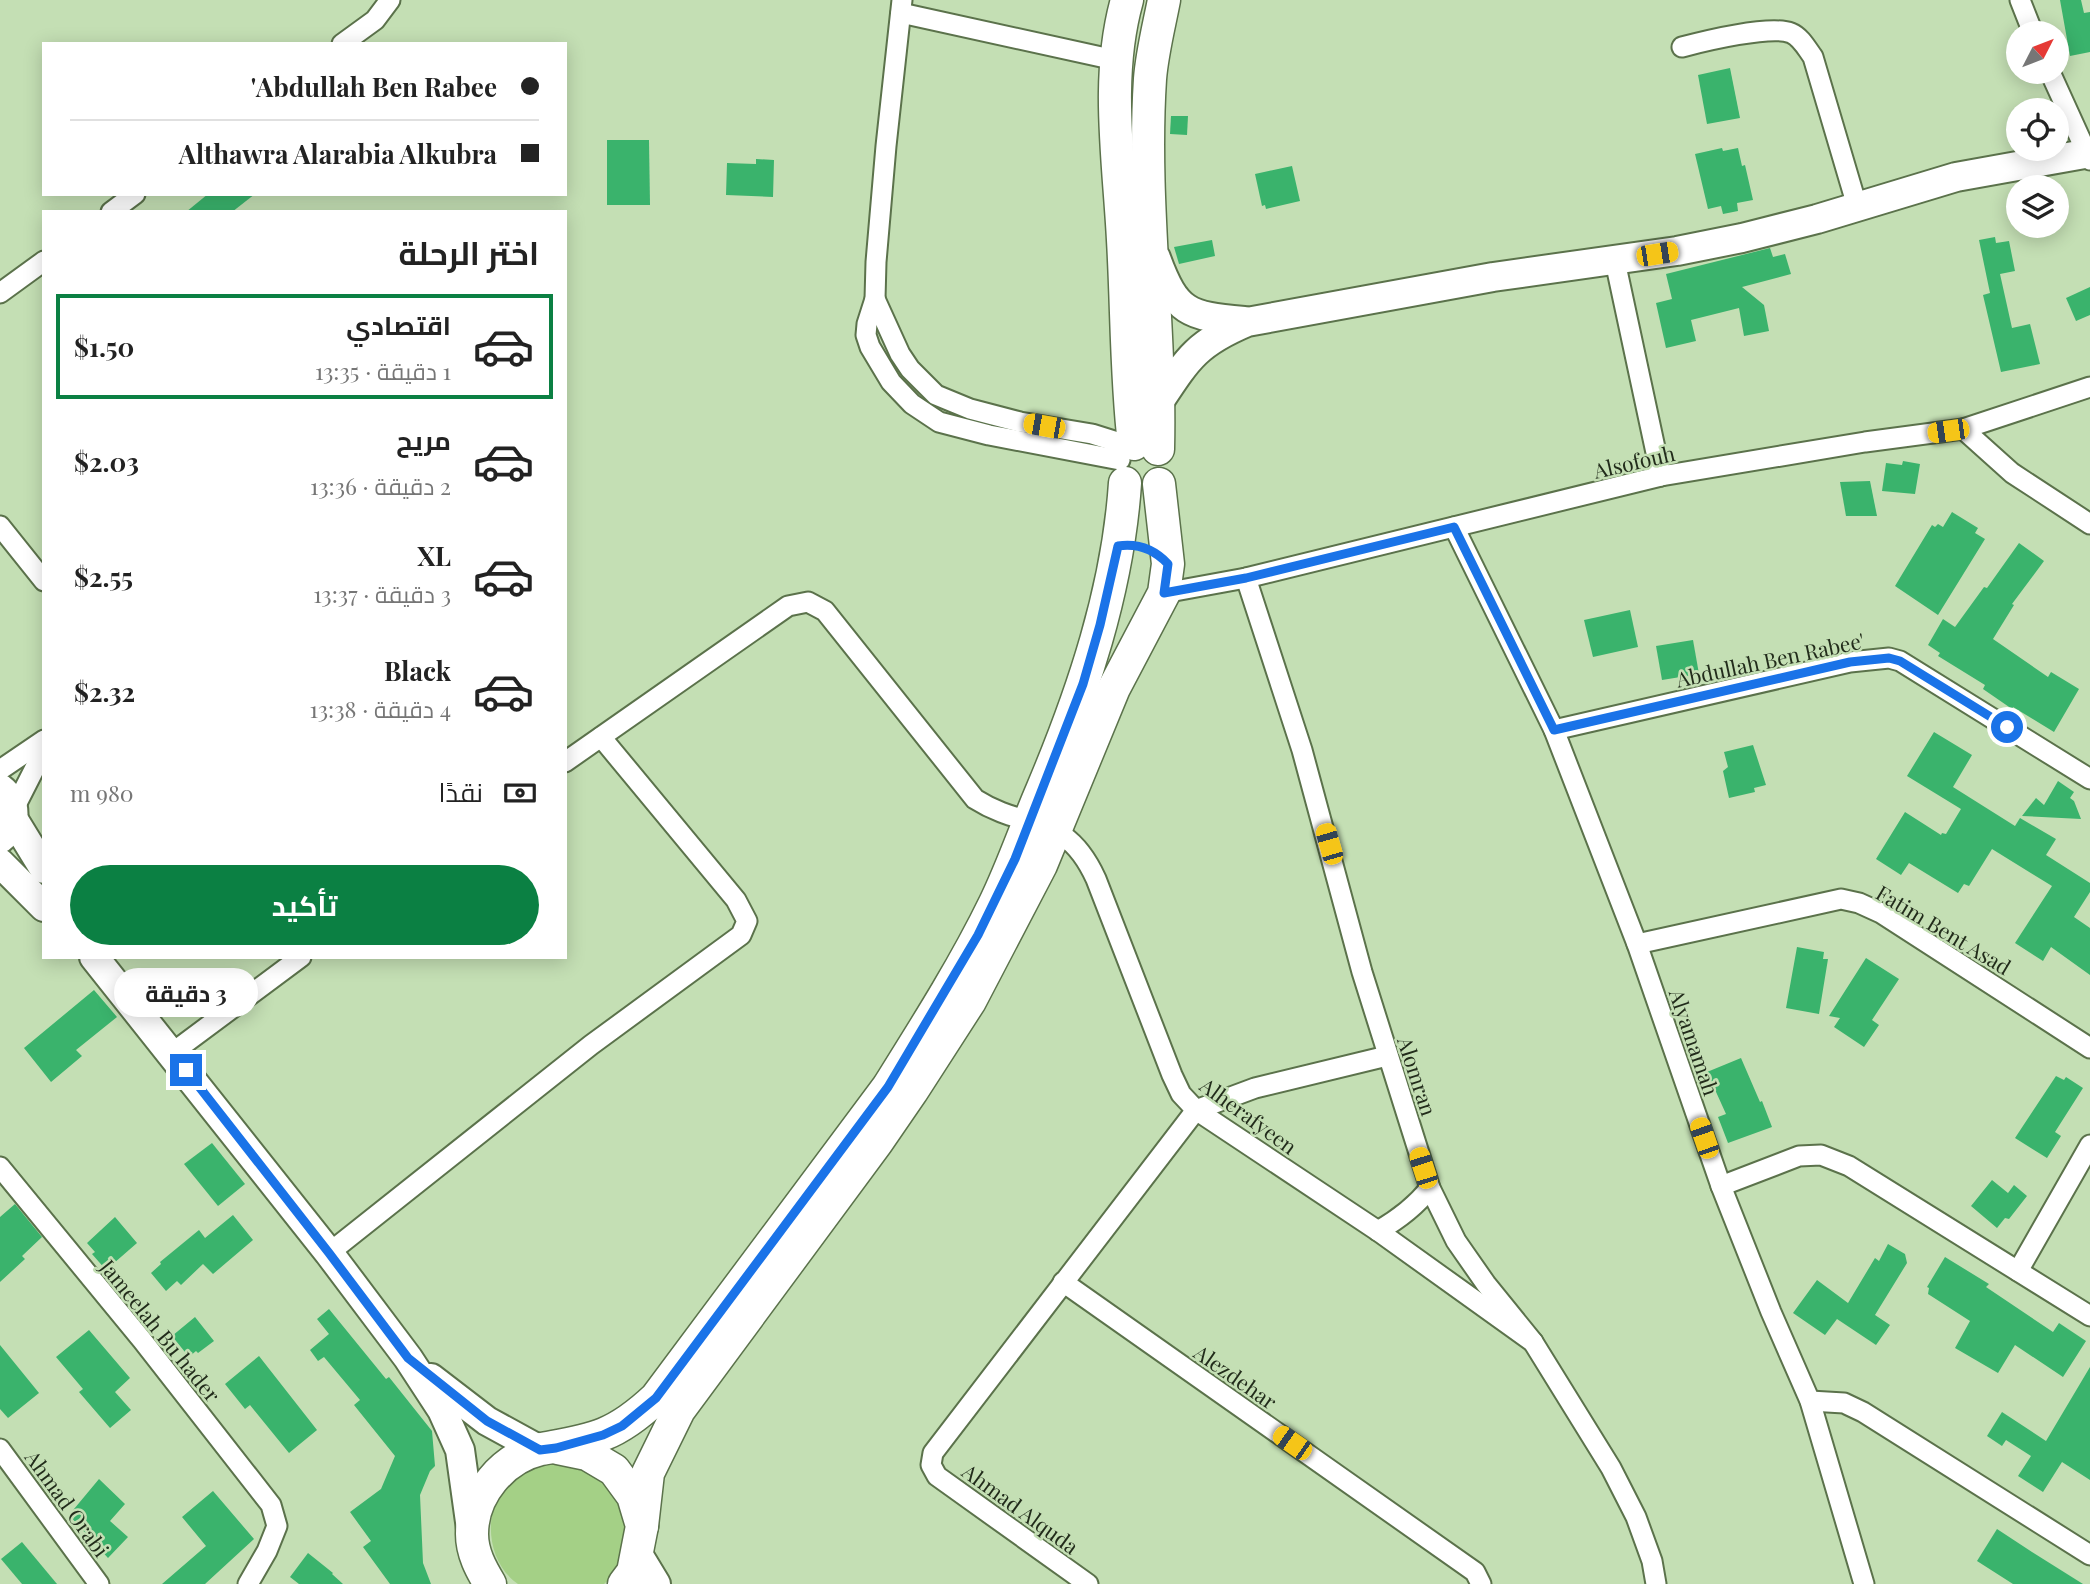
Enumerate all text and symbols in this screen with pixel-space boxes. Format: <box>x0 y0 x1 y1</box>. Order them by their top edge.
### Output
north arrow <box>2006 21 2068 84</box>
map controls <box>2006 21 2069 238</box>
text: Abdullah Ben Rabee' <box>251 69 497 104</box>
button: locate <box>2006 98 2069 161</box>
text: Althawra Alarabia Alkubra <box>179 136 497 171</box>
button: layers <box>2006 175 2069 238</box>
text: اختر الرحلة <box>399 230 539 273</box>
car <box>1635 240 1680 268</box>
text: اقتصادي <box>346 307 451 342</box>
icon: car <box>472 315 535 378</box>
text: $1.50 <box>74 329 134 364</box>
text: 1 دقيقة · 13:35 <box>315 355 451 386</box>
car <box>1022 412 1067 440</box>
car <box>1926 418 1971 444</box>
text: مريح <box>396 422 451 457</box>
icon: car <box>472 430 535 493</box>
street label: Alsofouh <box>1590 438 1678 484</box>
text: $2.03 <box>74 444 139 479</box>
text: 2 دقيقة · 13:36 <box>310 470 451 501</box>
text: XL <box>417 538 451 573</box>
icon: car <box>472 545 535 608</box>
text: $2.55 <box>74 559 133 594</box>
text: 3 دقيقة · 13:37 <box>313 578 451 609</box>
street label: Abdullah Ben Rabee' <box>1672 625 1867 693</box>
text: Black <box>384 653 451 688</box>
icon: car <box>472 660 535 723</box>
text: $2.32 <box>74 674 135 709</box>
text: 4 دقيقة · 13:38 <box>310 693 451 724</box>
route start <box>1991 711 2023 743</box>
text: نقدًا <box>439 774 483 809</box>
icon: cash <box>501 774 539 812</box>
text: 980 m <box>70 777 134 808</box>
car <box>1314 821 1345 867</box>
button: تأكيد <box>70 865 539 945</box>
street label: Fatim Bent Asad <box>1871 878 2017 980</box>
callout: 3 دقيقة <box>114 968 258 1018</box>
text: 3 دقيقة <box>145 977 227 1008</box>
street label: Alyamamah <box>1663 984 1726 1100</box>
street label: Alomran <box>1392 1032 1444 1120</box>
route end <box>170 1054 202 1086</box>
street label: Alherafyeen <box>1194 1070 1303 1160</box>
car <box>1688 1115 1721 1161</box>
car <box>1407 1145 1440 1191</box>
street label: Jameelah Bu hader <box>94 1252 228 1408</box>
street label: Alezdehar <box>1188 1337 1283 1415</box>
car <box>1269 1422 1316 1464</box>
street label: Ahmad Orabi <box>19 1443 116 1562</box>
street label: Ahmad Alquda <box>957 1456 1085 1560</box>

